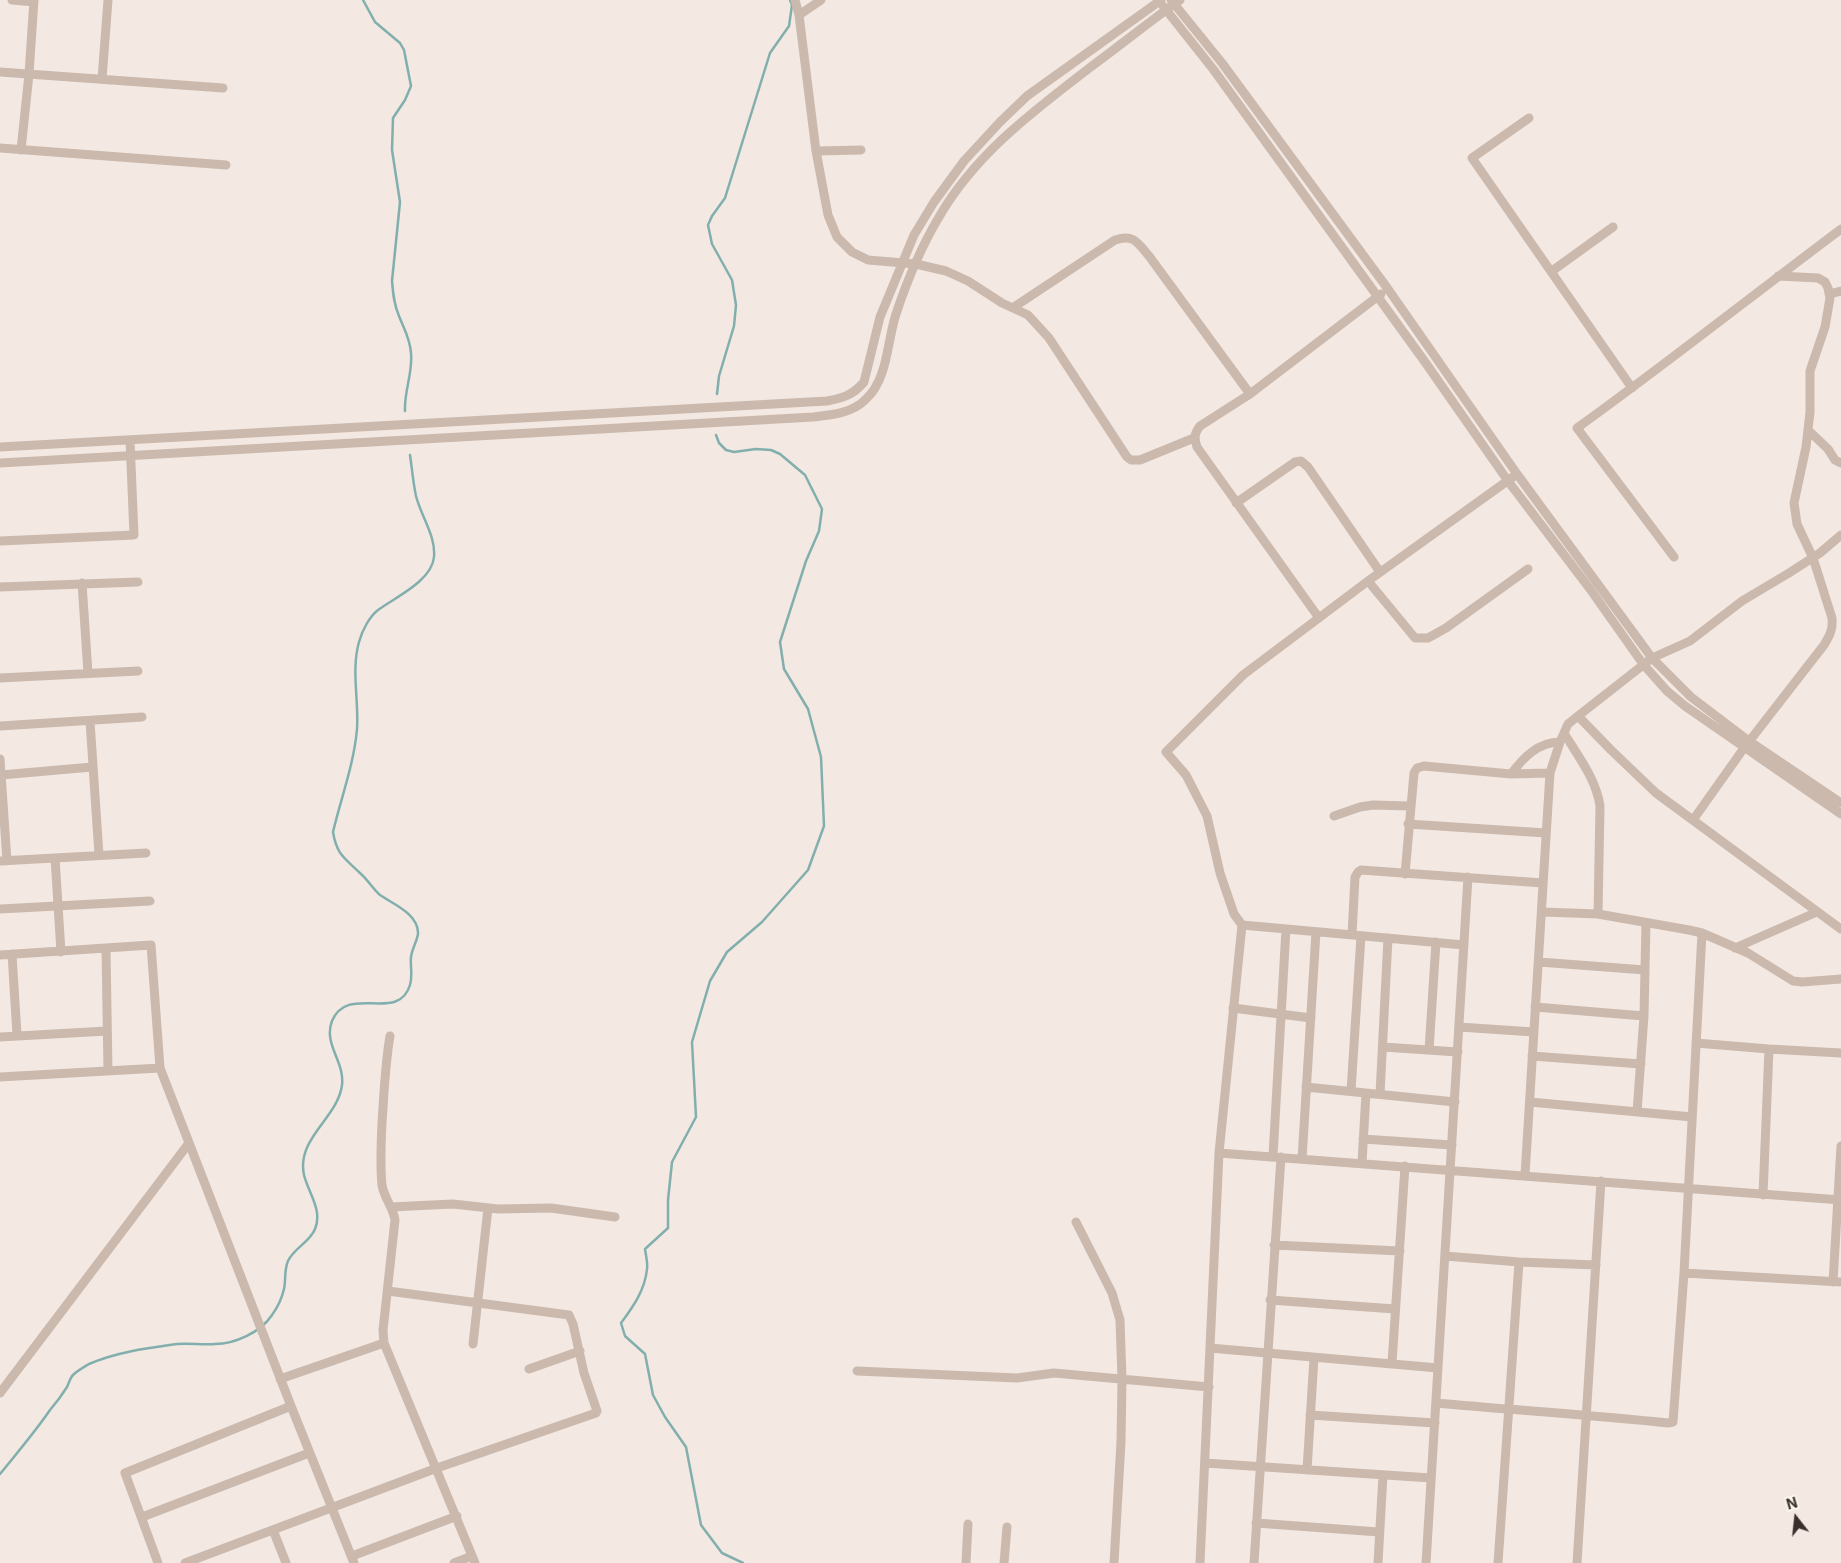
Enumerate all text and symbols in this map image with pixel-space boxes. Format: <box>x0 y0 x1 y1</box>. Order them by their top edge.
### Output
north arrow <box>1771 1493 1821 1543</box>
text: N <box>1784 1493 1799 1513</box>

